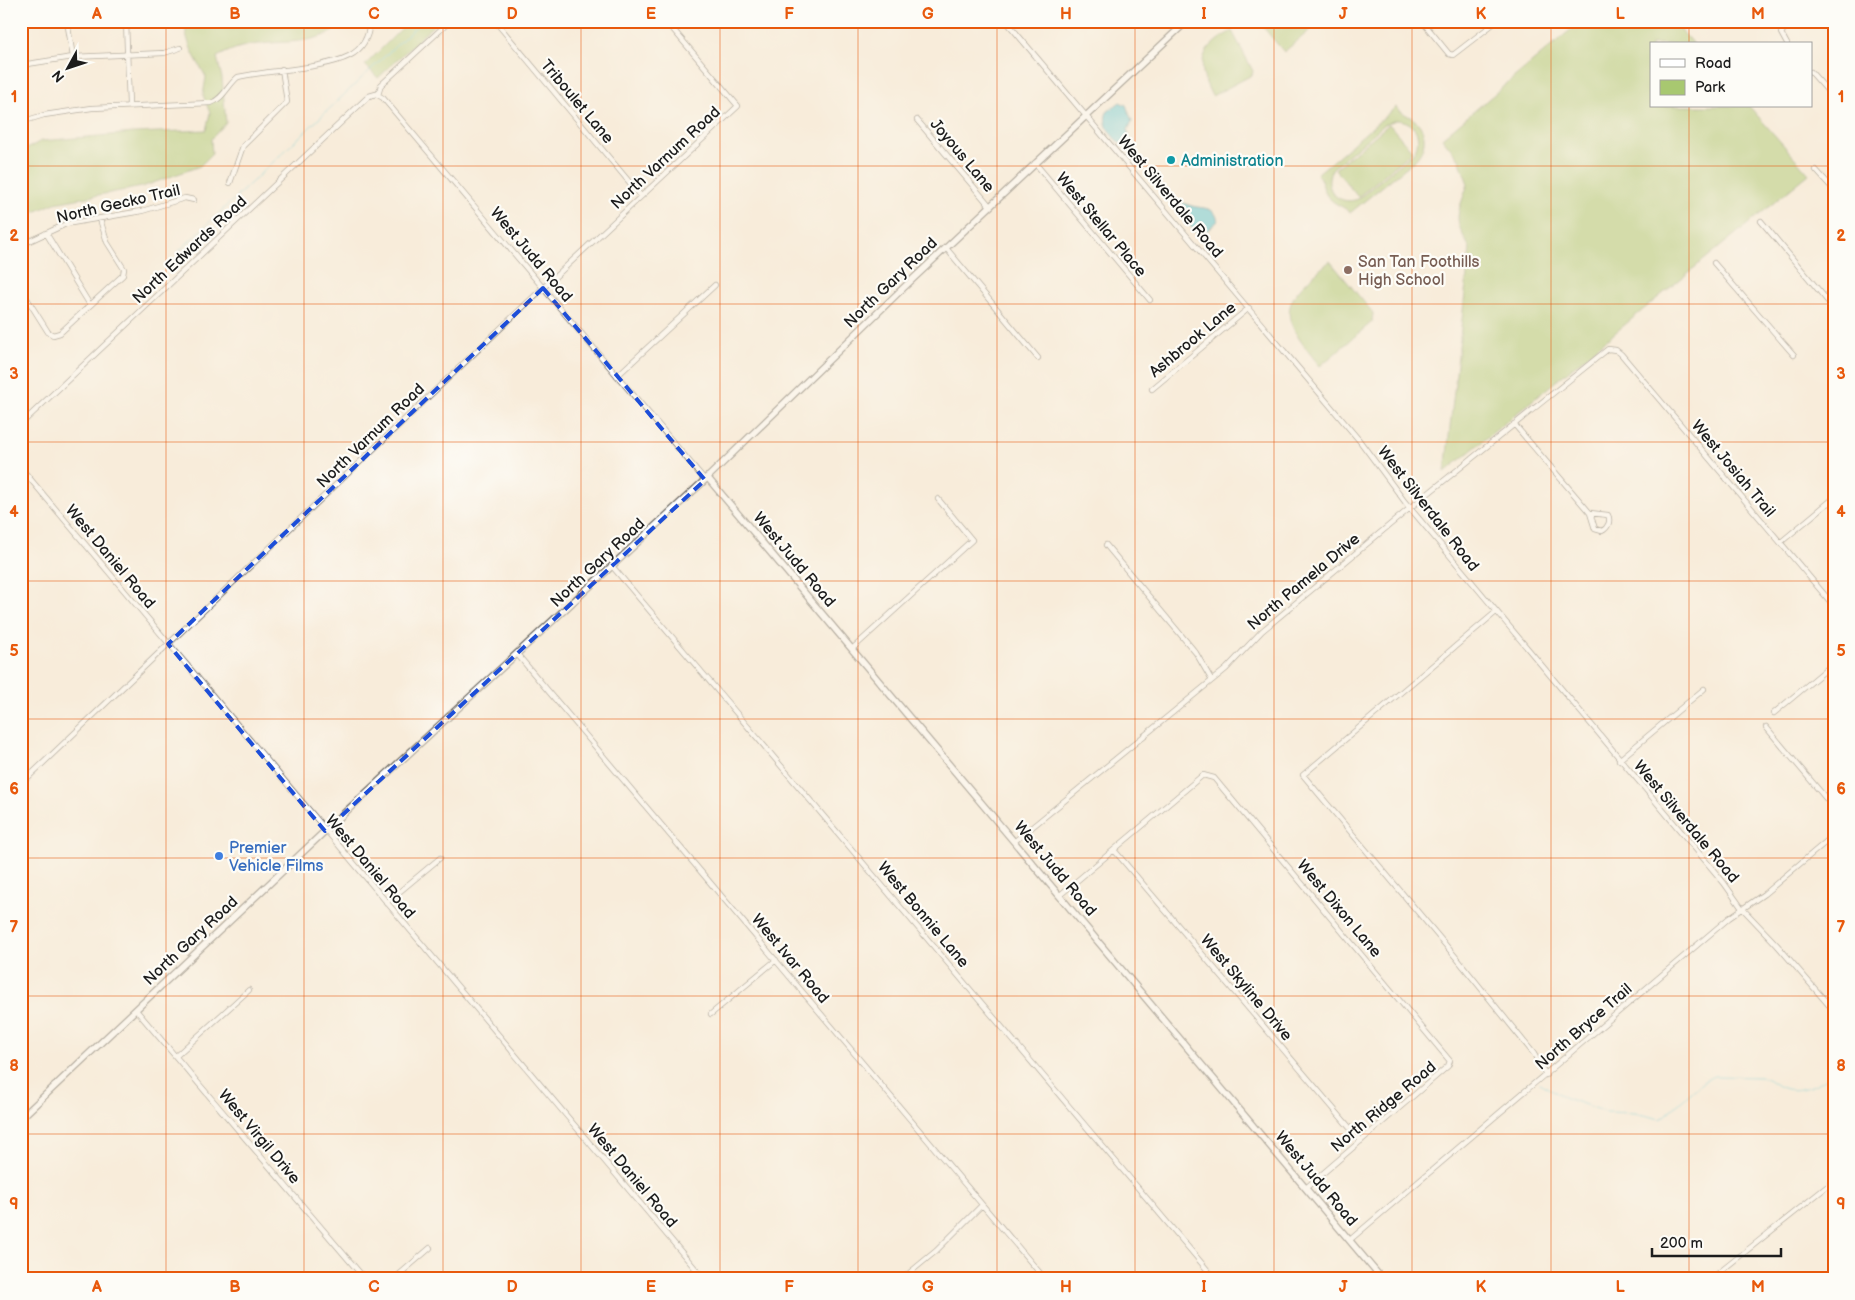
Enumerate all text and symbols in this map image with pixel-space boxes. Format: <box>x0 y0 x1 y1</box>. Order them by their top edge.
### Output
text: A <box>91 5 102 24</box>
text: B <box>229 5 241 24</box>
text: C <box>368 5 380 24</box>
text: D <box>506 5 518 24</box>
text: E <box>646 5 656 24</box>
text: F <box>784 5 794 24</box>
text: G <box>922 5 934 24</box>
text: H <box>1060 5 1072 24</box>
text: I <box>1201 5 1207 24</box>
text: J <box>1339 5 1348 24</box>
text: K <box>1476 5 1487 24</box>
text: L <box>1615 5 1625 24</box>
text: M <box>1751 5 1765 24</box>
north arrow <box>42 42 92 92</box>
legend <box>1650 42 1812 108</box>
text: Road <box>1695 54 1731 73</box>
street label: Triboulet Lane <box>536 56 618 148</box>
text: N <box>49 67 68 86</box>
text: Park <box>1695 78 1726 97</box>
text: 1 <box>11 88 17 107</box>
text: 1 <box>1838 88 1844 107</box>
street label: North Varnum Road <box>608 103 725 214</box>
street label: Joyous Lane <box>926 115 998 197</box>
street label: West Silverdale Road <box>1113 132 1227 262</box>
place label: Administration <box>1181 152 1283 171</box>
marker: Administration <box>1165 154 1177 166</box>
street label: West Stellar Place <box>1052 169 1150 281</box>
street label: North Gecko Trail <box>55 181 182 228</box>
street label: North Edwards Road <box>129 192 251 308</box>
street label: West Judd Road <box>486 204 576 306</box>
text: 2 <box>9 227 19 246</box>
text: 2 <box>1836 227 1846 246</box>
street label: North Gary Road <box>841 234 942 332</box>
place label: San Tan Foothills High School <box>1358 253 1480 290</box>
marker: San Tan Foothills High School <box>1342 264 1354 276</box>
street label: Ashbrook Lane <box>1146 298 1241 382</box>
text: 3 <box>9 365 19 384</box>
text: 3 <box>1836 365 1846 384</box>
street label: North Varnum Road <box>313 380 429 492</box>
street label: West Josiah Trail <box>1687 417 1779 521</box>
street label: West Silverdale Road <box>1373 443 1483 575</box>
street label: West Daniel Road <box>61 501 159 613</box>
text: 4 <box>9 503 19 522</box>
text: 4 <box>1836 503 1846 522</box>
street label: West Judd Road <box>749 509 839 611</box>
street label: North Gary Road <box>547 515 649 612</box>
street label: North Pamela Drive <box>1244 529 1364 635</box>
text: 5 <box>9 642 19 661</box>
text: 5 <box>1836 642 1846 661</box>
street label: West Silverdale Road <box>1629 757 1743 887</box>
text: 6 <box>9 780 19 799</box>
text: 6 <box>1836 780 1846 799</box>
street label: West Daniel Road <box>321 811 419 923</box>
street label: West Judd Road <box>1010 818 1100 920</box>
place label: Premier Vehicle Films <box>229 839 324 876</box>
marker: Premier Vehicle Films <box>213 850 225 862</box>
street label: West Dixon Lane <box>1293 856 1385 962</box>
street label: West Bonnie Lane <box>873 858 973 972</box>
street label: North Gary Road <box>140 893 242 990</box>
street label: West Ivar Road <box>747 910 833 1007</box>
text: 7 <box>10 918 19 937</box>
text: 7 <box>1837 918 1846 937</box>
street label: West Skyline Drive <box>1196 931 1296 1045</box>
street label: North Bryce Trail <box>1532 980 1636 1074</box>
text: 8 <box>9 1057 19 1076</box>
text: 8 <box>1836 1057 1846 1076</box>
street label: North Ridge Road <box>1328 1058 1440 1157</box>
street label: West Virgil Drive <box>214 1086 304 1188</box>
street label: West Daniel Road <box>583 1120 681 1232</box>
street label: West Judd Road <box>1271 1128 1361 1230</box>
text: 9 <box>9 1195 19 1214</box>
text: 9 <box>1836 1195 1846 1214</box>
scale bar <box>1652 1225 1781 1257</box>
text: 200 m <box>1660 1234 1703 1253</box>
text: A <box>91 1278 102 1297</box>
text: B <box>229 1278 241 1297</box>
text: C <box>368 1278 380 1297</box>
text: D <box>506 1278 518 1297</box>
text: E <box>646 1278 656 1297</box>
text: F <box>784 1278 794 1297</box>
text: G <box>922 1278 934 1297</box>
text: H <box>1060 1278 1072 1297</box>
text: I <box>1201 1278 1207 1297</box>
text: J <box>1339 1278 1348 1297</box>
text: K <box>1476 1278 1487 1297</box>
text: L <box>1615 1278 1625 1297</box>
text: M <box>1751 1278 1765 1297</box>

